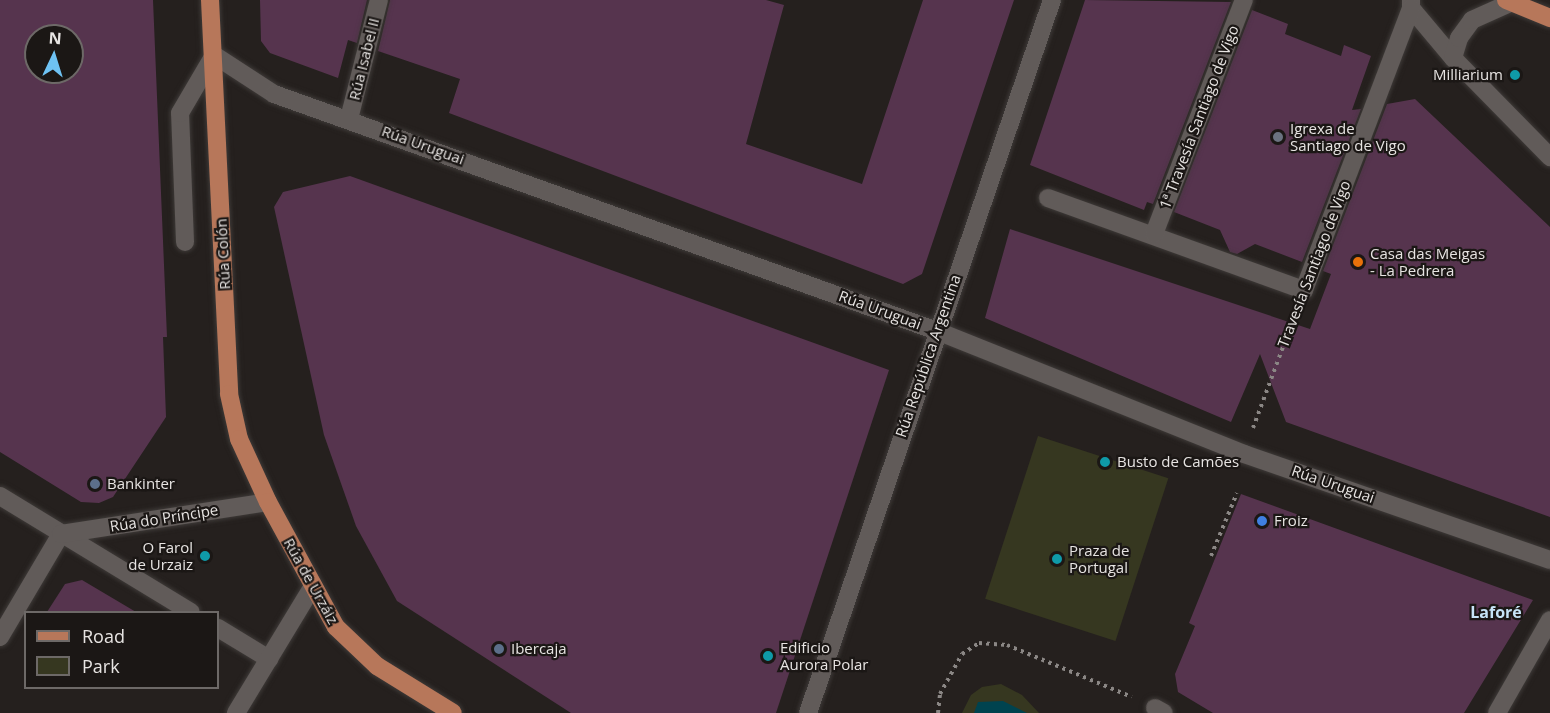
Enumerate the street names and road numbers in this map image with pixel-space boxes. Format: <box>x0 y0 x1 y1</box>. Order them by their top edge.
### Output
street label: Rúa Isabel II <box>345 16 383 102</box>
street label: 1ª Travesía Santiago de Vigo <box>1156 23 1242 211</box>
street label: Rúa Uruguai <box>379 122 467 168</box>
street label: Travesía Santiago de Vigo <box>1274 178 1354 350</box>
street label: Rúa Colón <box>212 218 234 290</box>
street label: Rúa República Argentina <box>892 272 964 440</box>
street label: Rúa Uruguai <box>836 287 924 333</box>
street label: Rúa Uruguai <box>1289 461 1377 507</box>
street label: Rúa do Príncipe <box>109 501 219 535</box>
street label: Rúa de Urzáiz <box>280 535 342 627</box>

